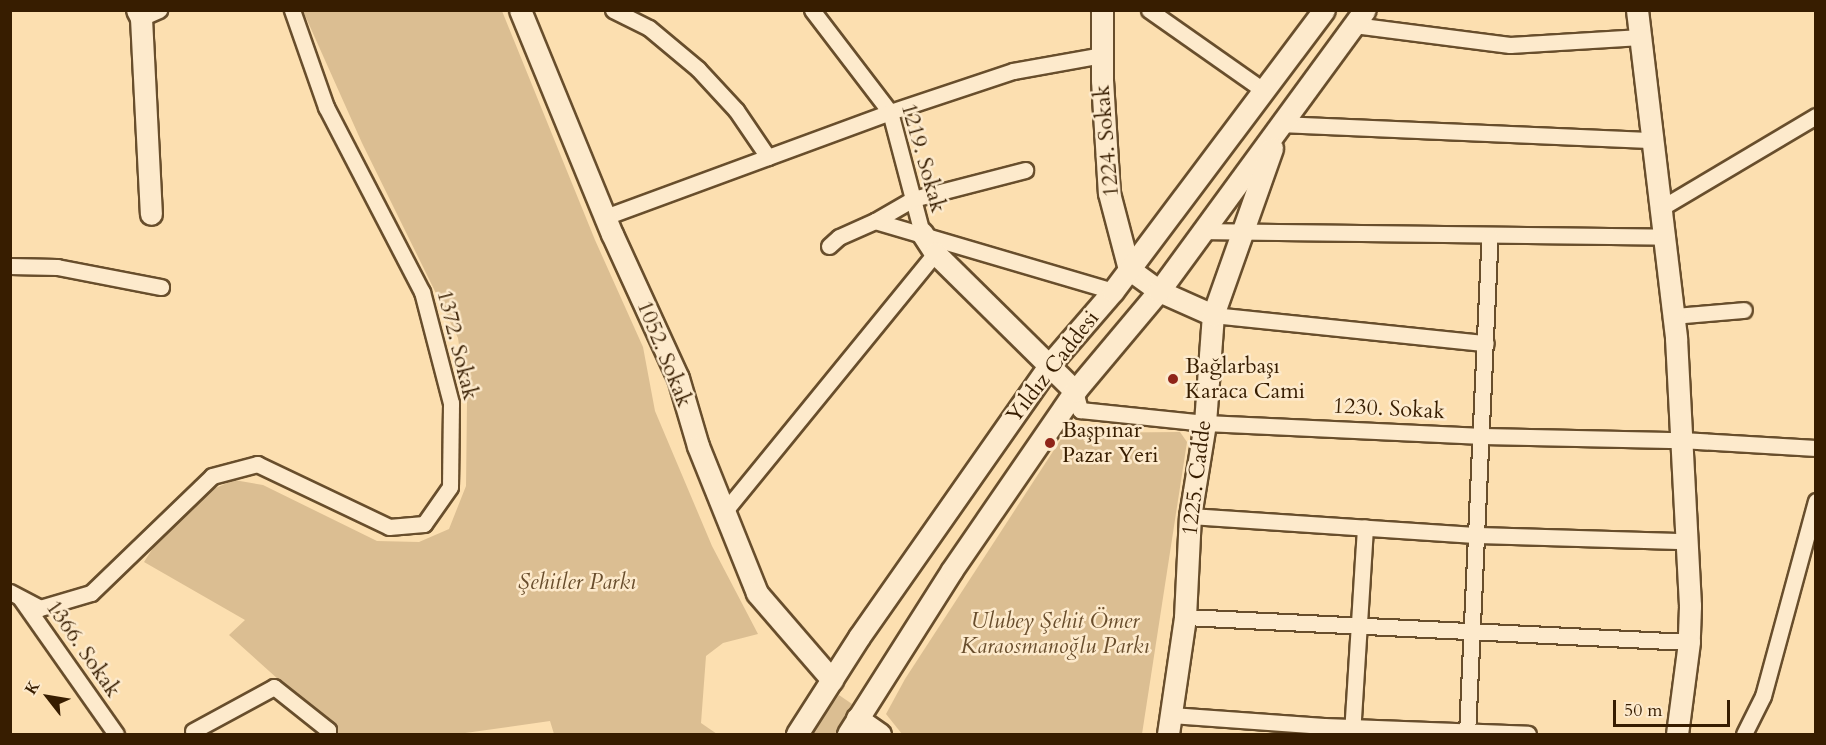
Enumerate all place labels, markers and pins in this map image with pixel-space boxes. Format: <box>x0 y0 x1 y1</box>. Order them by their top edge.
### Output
place label: Bağlarbaşı Karaca Cami <box>1185 353 1305 404</box>
marker: Bağlarbaşı Karaca Cami <box>1166 372 1180 386</box>
place label: Başpınar Pazar Yeri <box>1062 417 1158 469</box>
marker: Başpınar Pazar Yeri <box>1043 436 1057 450</box>

